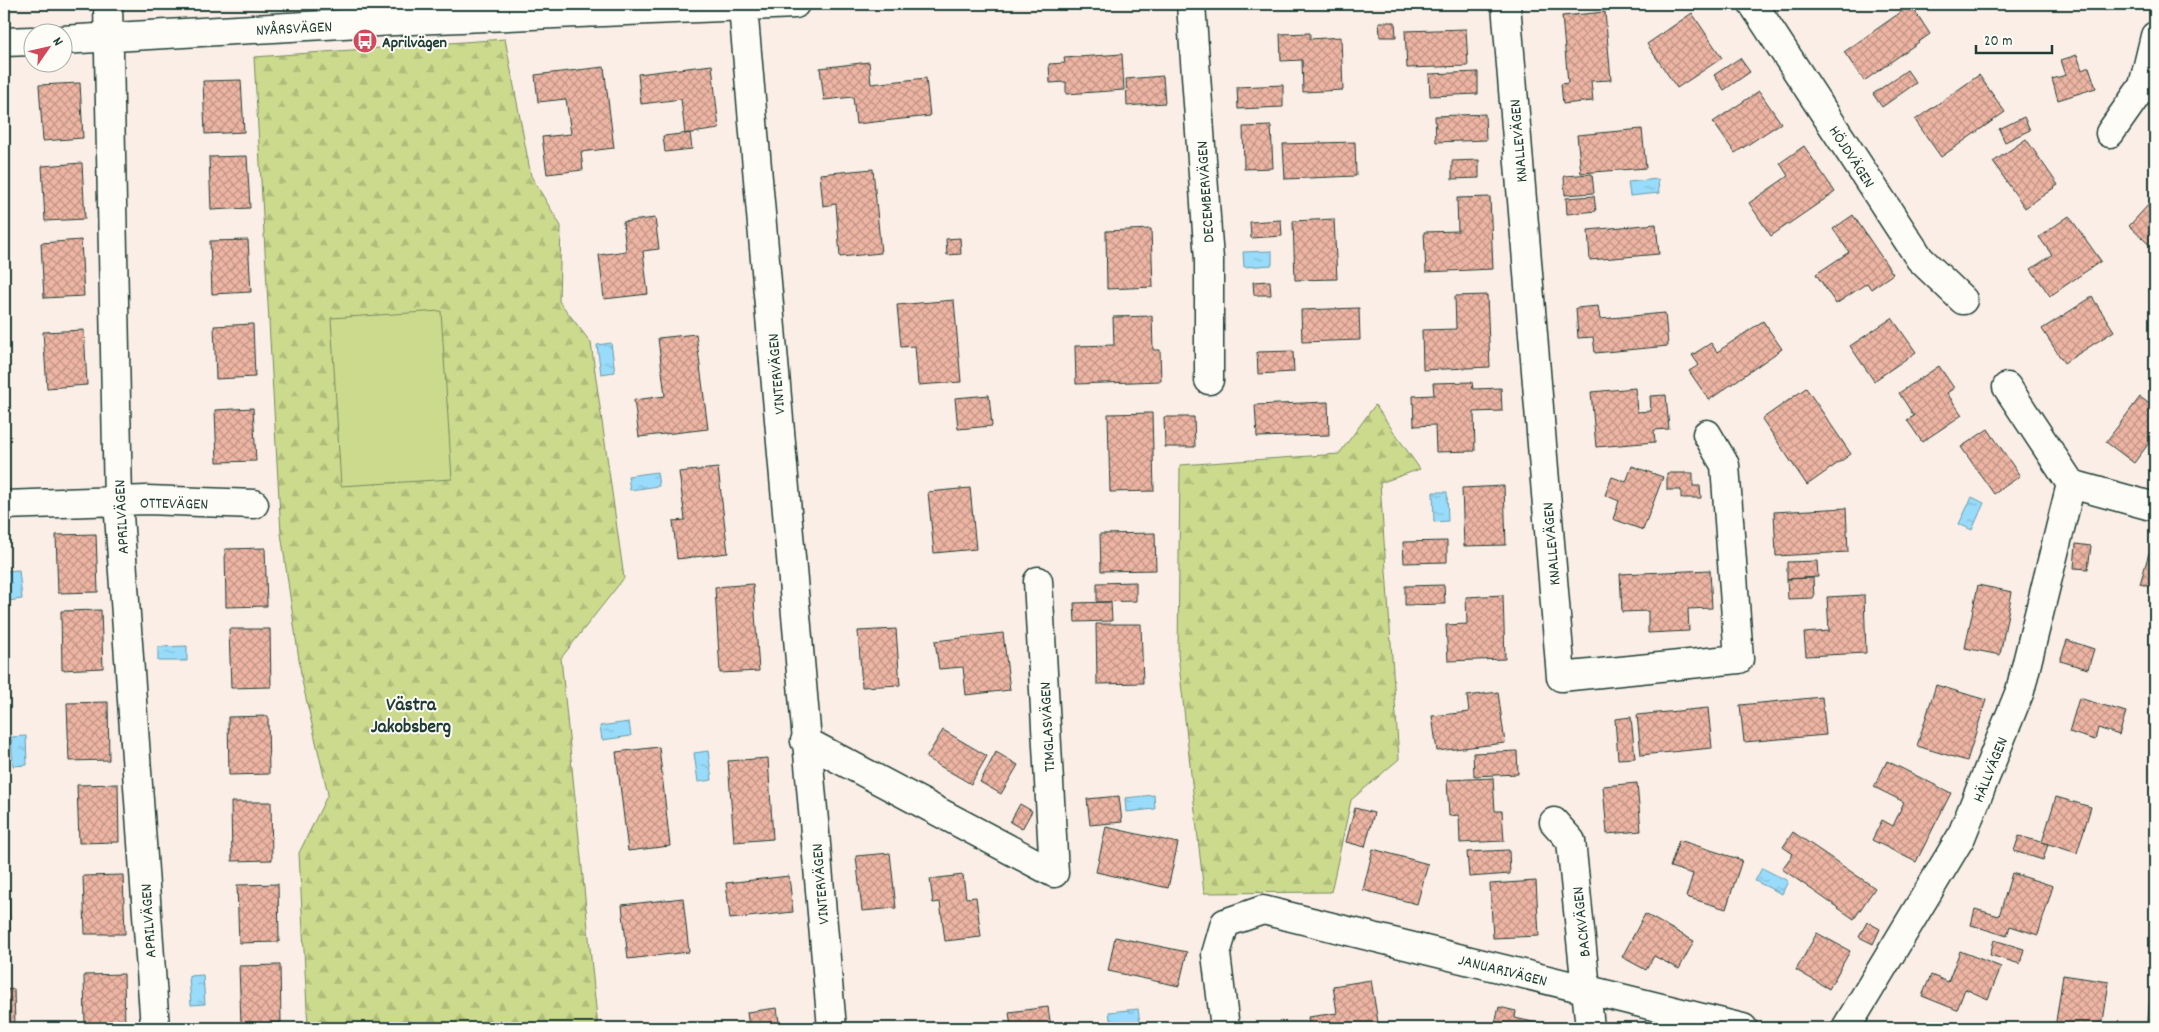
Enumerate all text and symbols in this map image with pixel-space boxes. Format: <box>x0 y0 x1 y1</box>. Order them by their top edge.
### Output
street label: NYÅRSVÄGEN <box>256 16 333 43</box>
north arrow <box>22 22 72 72</box>
scale bar <box>1976 22 2053 54</box>
bus stop icon: Aprilvägen <box>352 28 378 54</box>
text: 20 m <box>1984 31 2012 53</box>
place label: Aprilvägen <box>382 32 447 55</box>
text: N <box>47 33 67 50</box>
street label: KNALLEVÄGEN <box>1504 98 1535 183</box>
street label: HÖJDVÄGEN <box>1822 122 1880 193</box>
street label: DECEMBERVÄGEN <box>1191 140 1222 243</box>
street label: VINTERVÄGEN <box>762 332 792 415</box>
street label: APRILVÄGEN <box>109 479 136 555</box>
street label: OTTEVÄGEN <box>140 492 208 517</box>
street label: KNALLEVÄGEN <box>1537 501 1568 586</box>
street label: TIMGLASVÄGEN <box>1035 681 1062 773</box>
district label: Västra Jakobsberg <box>371 693 451 742</box>
street label: HÄLLVÄGEN <box>1968 734 2015 806</box>
street label: VINTERVÄGEN <box>806 842 836 925</box>
street label: APRILVÄGEN <box>135 883 164 959</box>
street label: BACKVÄGEN <box>1567 885 1598 958</box>
street label: JANUARIVÄGEN <box>1456 949 1549 994</box>

